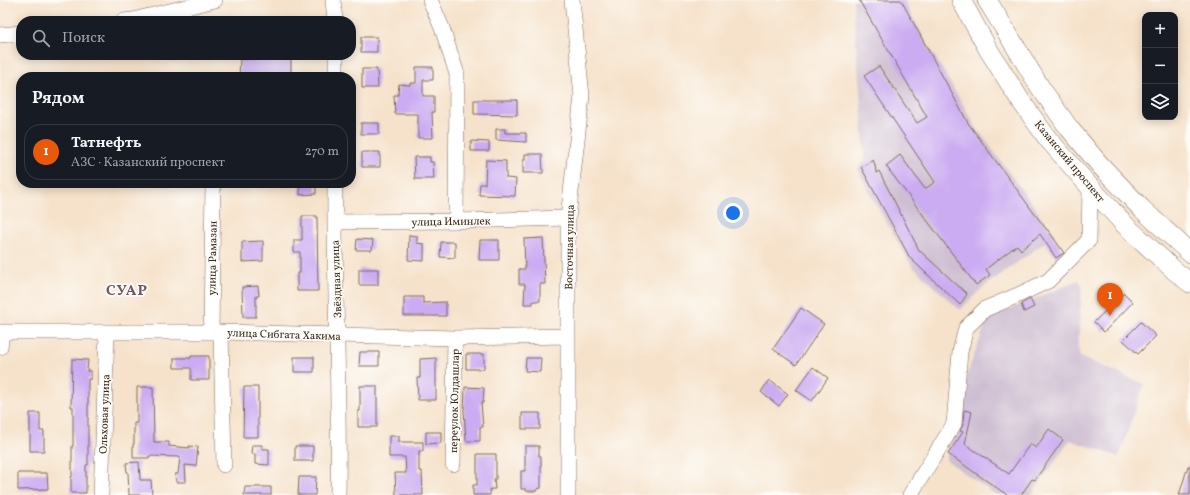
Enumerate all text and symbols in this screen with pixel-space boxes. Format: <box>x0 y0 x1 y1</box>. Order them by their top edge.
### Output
map controls <box>1142 12 1178 120</box>
button: + <box>1142 12 1178 48</box>
search box <box>16 16 356 60</box>
icon: search <box>30 27 52 49</box>
text: Поиск <box>62 28 105 49</box>
button: − <box>1142 48 1178 84</box>
button: layers <box>1142 84 1178 120</box>
text: Рядом <box>32 87 85 110</box>
street label: Казанский проспект <box>1030 118 1108 206</box>
text: Татнефть <box>71 133 142 154</box>
text: 1 <box>43 143 49 161</box>
text: 270 m <box>305 143 339 161</box>
text: АЗС · Казанский проспект <box>71 154 225 172</box>
your location <box>723 203 743 223</box>
street label: Восточная улица <box>562 204 579 290</box>
street label: улица Иминлек <box>411 214 491 231</box>
street label: улица Рамазан <box>205 220 222 295</box>
street label: Звёздная улица <box>329 239 346 318</box>
district label: СУАР <box>106 281 148 302</box>
pin: 1 <box>1097 283 1123 316</box>
street label: улица Сибгата Хакима <box>227 326 342 345</box>
street label: переулок Юлдашлар <box>447 349 464 453</box>
street label: Ольховая улица <box>97 373 114 454</box>

